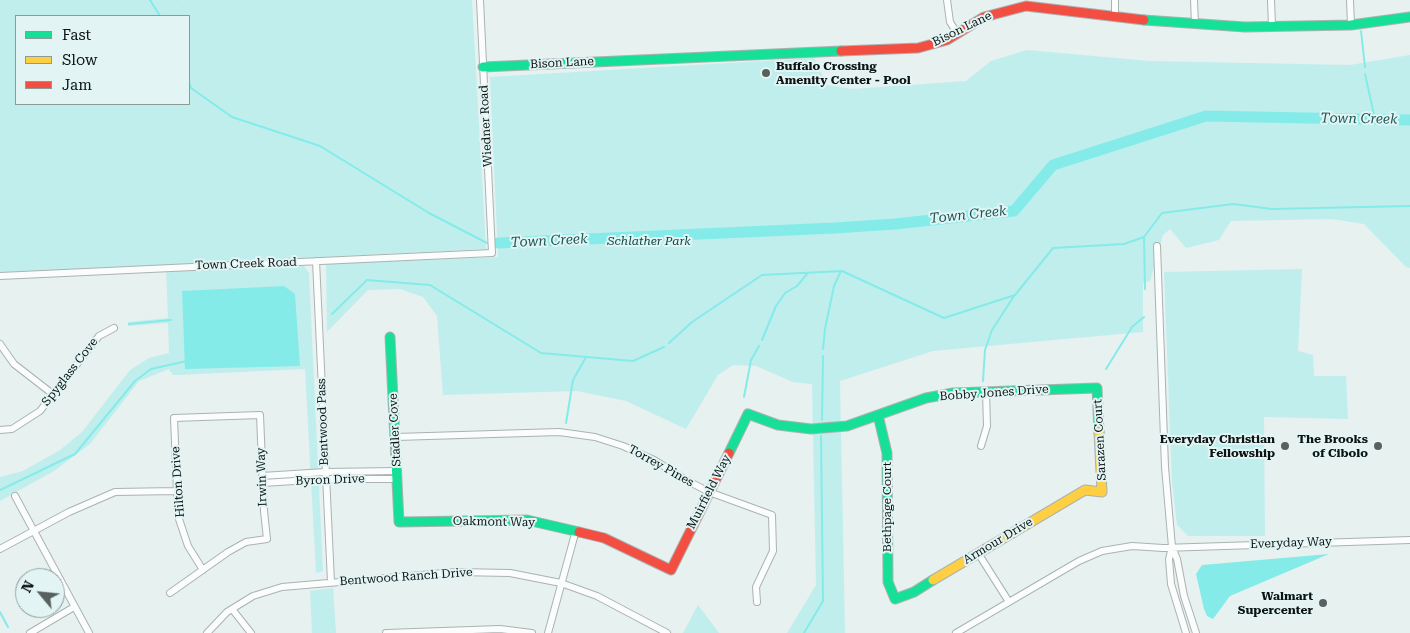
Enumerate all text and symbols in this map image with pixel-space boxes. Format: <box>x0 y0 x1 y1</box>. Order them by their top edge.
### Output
street label: Bison Lane <box>930 8 994 50</box>
legend <box>15 15 190 105</box>
text: Fast <box>62 26 91 44</box>
text: Slow <box>62 51 97 69</box>
street label: Bison Lane <box>530 54 594 72</box>
place label: Buffalo Crossing Amenity Center - Pool <box>776 59 911 87</box>
marker: Buffalo Crossing Amenity Center - Pool <box>760 67 772 79</box>
text: Jam <box>62 76 92 94</box>
street label: Wiedner Road <box>477 85 495 167</box>
water label: Town Creek <box>1320 110 1398 128</box>
water label: Town Creek <box>929 203 1007 227</box>
water label: Town Creek <box>510 231 588 251</box>
park label: Schlather Park <box>607 234 691 248</box>
street label: Town Creek Road <box>195 255 297 273</box>
street label: Spyglass Cove <box>39 335 101 409</box>
street label: Bentwood Pass <box>314 378 332 466</box>
street label: Bobby Jones Drive <box>939 382 1049 404</box>
street label: Stadler Cove <box>386 393 404 467</box>
street label: Sarazen Court <box>1091 399 1109 481</box>
place label: Everyday Christian Fellowship <box>1160 432 1275 460</box>
place label: The Brooks of Cibolo <box>1297 432 1368 460</box>
marker: Everyday Christian Fellowship <box>1279 440 1291 452</box>
marker: The Brooks of Cibolo <box>1372 440 1384 452</box>
street label: Torrey Pines <box>626 442 696 490</box>
street label: Hilton Drive <box>168 446 188 518</box>
street label: Irwin Way <box>254 447 270 507</box>
street label: Muirfield Way <box>684 452 734 532</box>
street label: Bethpage Court <box>880 462 894 552</box>
street label: Byron Drive <box>295 472 365 488</box>
street label: Oakmont Way <box>453 514 535 530</box>
street label: Armour Drive <box>961 515 1035 567</box>
street label: Everyday Way <box>1250 534 1332 552</box>
street label: Bentwood Ranch Drive <box>339 565 473 589</box>
north arrow <box>15 568 65 618</box>
text: N <box>18 578 37 595</box>
place label: Walmart Supercenter <box>1238 589 1313 617</box>
marker: Walmart Supercenter <box>1317 597 1329 609</box>

